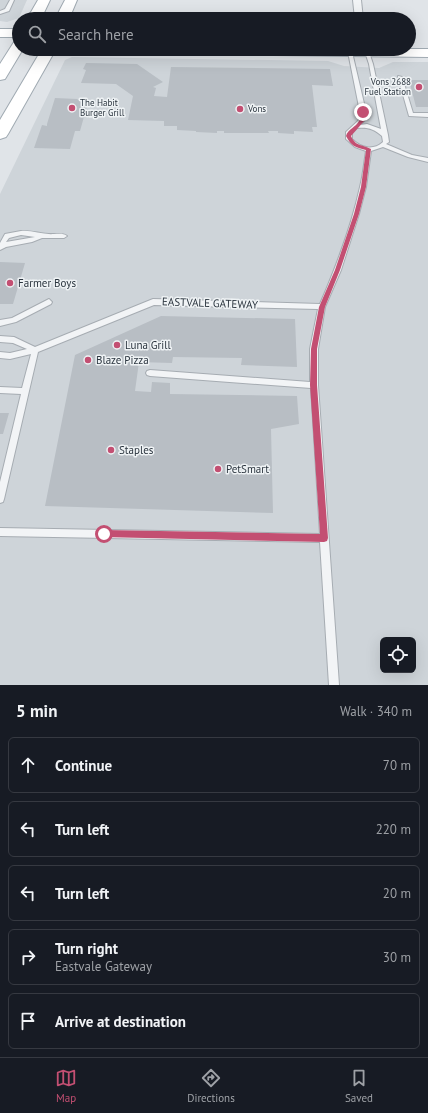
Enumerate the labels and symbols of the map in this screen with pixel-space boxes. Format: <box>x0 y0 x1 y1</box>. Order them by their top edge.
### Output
place label: Vons 2688 Fuel Station <box>364 76 411 97</box>
marker: Vons 2688 Fuel Station <box>414 82 424 92</box>
place label: The Habit Burger Grill <box>80 97 125 118</box>
marker: The Habit Burger Grill <box>67 103 77 113</box>
place label: Vons <box>247 103 266 114</box>
route end <box>354 103 372 121</box>
marker: Vons <box>235 104 245 114</box>
place label: Farmer Boys <box>18 276 76 290</box>
marker: Farmer Boys <box>5 278 15 288</box>
street label: EASTVALE GATEWAY <box>162 294 259 312</box>
place label: Luna Grill <box>125 338 171 352</box>
marker: Luna Grill <box>112 340 122 350</box>
place label: Blaze Pizza <box>96 353 149 367</box>
marker: Blaze Pizza <box>83 355 93 365</box>
place label: Staples <box>119 443 154 457</box>
marker: Staples <box>106 445 116 455</box>
place label: PetSmart <box>226 462 269 476</box>
marker: PetSmart <box>213 464 223 474</box>
route start <box>95 525 113 543</box>

